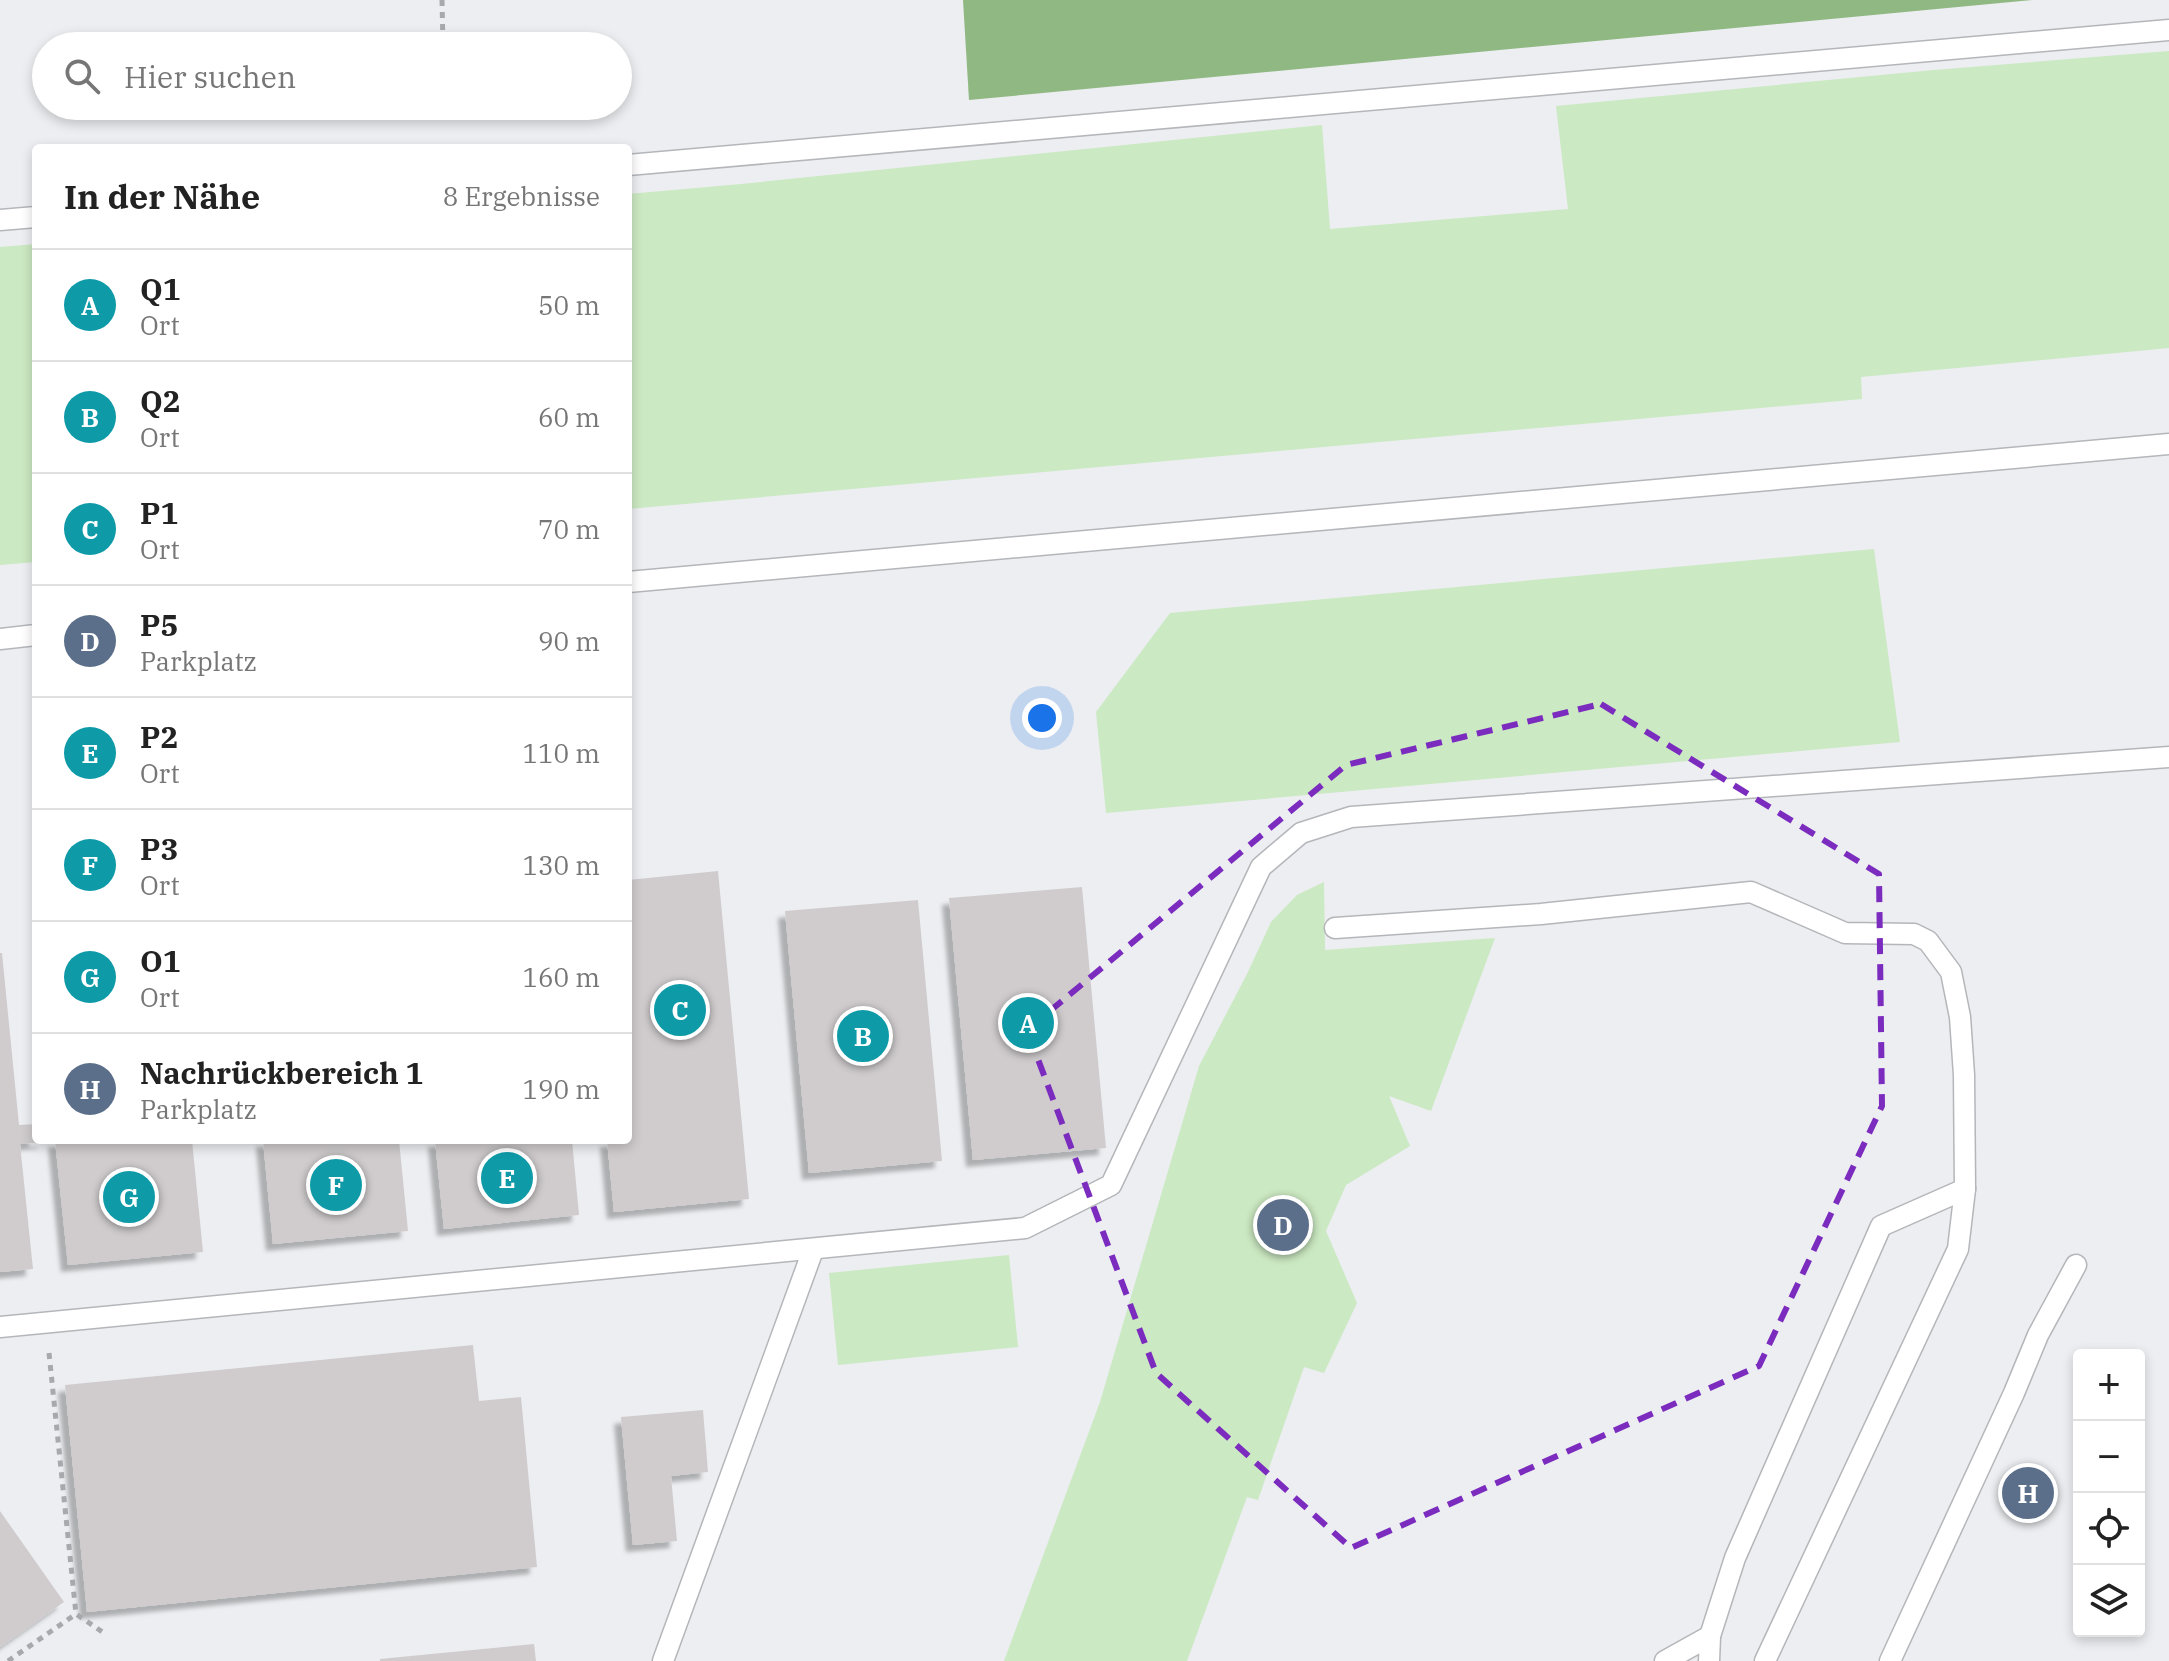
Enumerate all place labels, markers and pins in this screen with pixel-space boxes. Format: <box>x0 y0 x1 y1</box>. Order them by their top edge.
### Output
pin: C <box>654 980 706 1040</box>
pin: A <box>1002 993 1054 1053</box>
pin: B <box>837 1006 889 1066</box>
pin: E <box>481 1148 533 1208</box>
pin: F <box>310 1155 362 1215</box>
pin: G <box>103 1167 155 1227</box>
pin: D <box>1257 1195 1309 1255</box>
pin: H <box>2002 1463 2054 1523</box>

